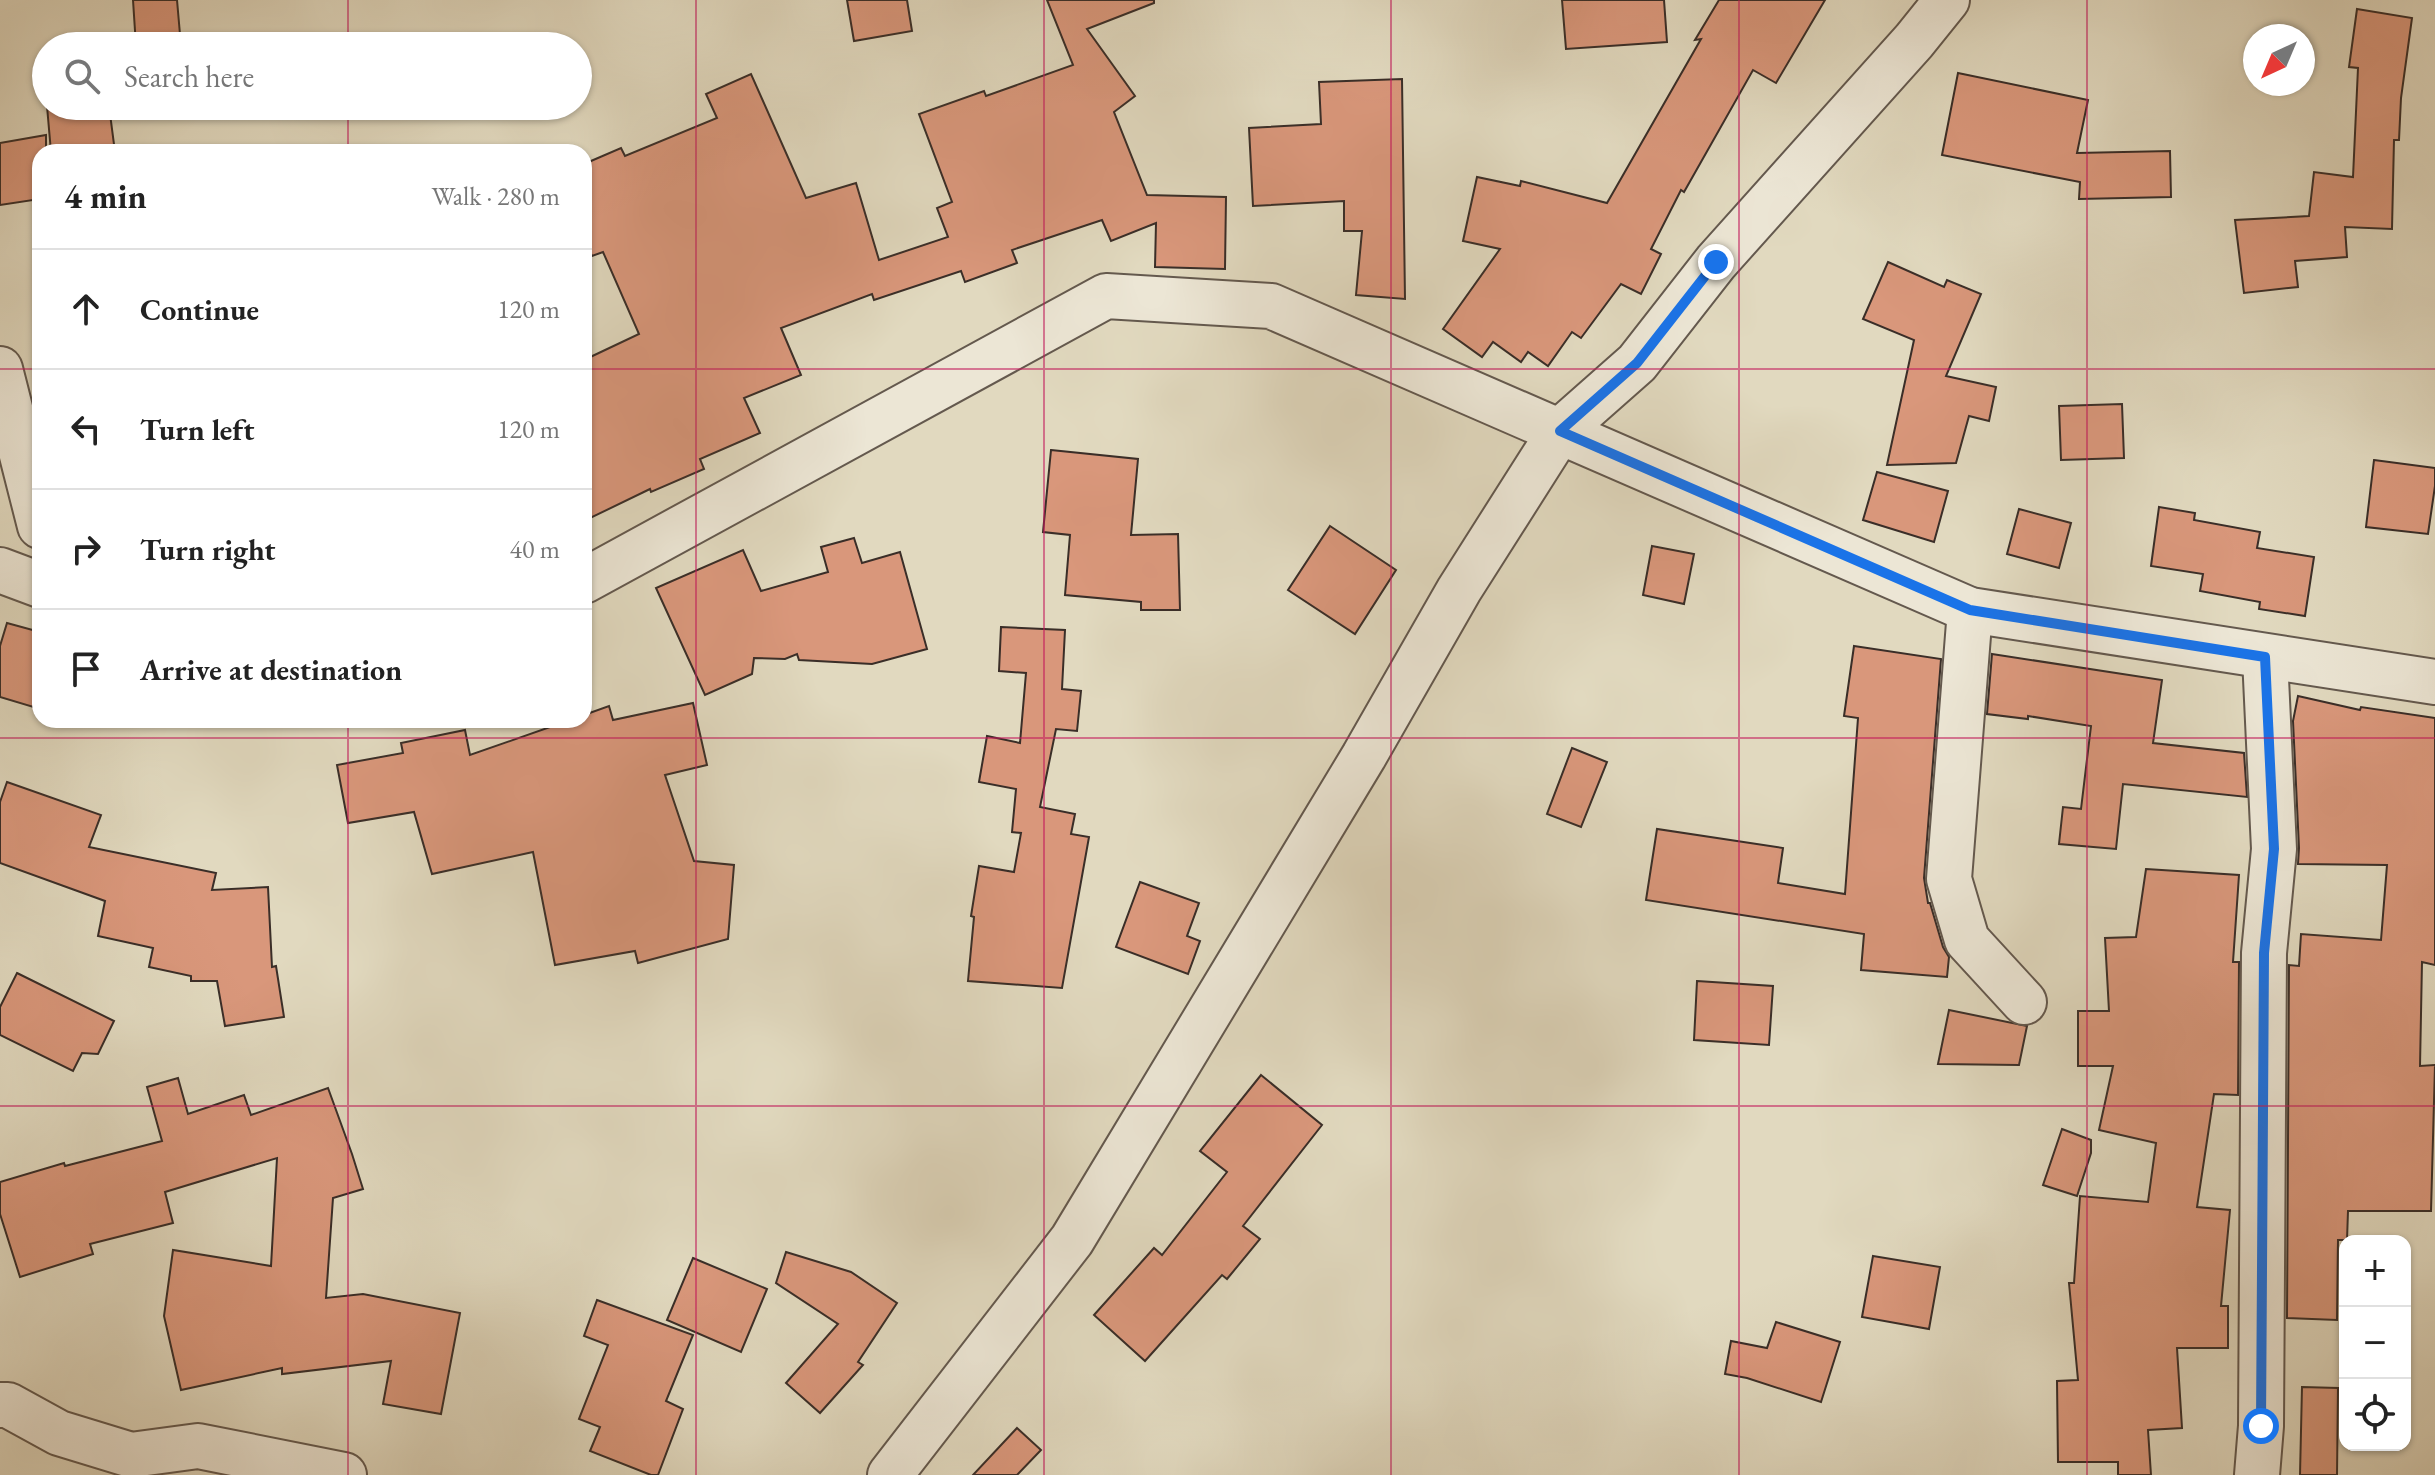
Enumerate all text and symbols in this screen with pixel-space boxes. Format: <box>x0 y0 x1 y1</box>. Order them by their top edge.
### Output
north arrow <box>2243 24 2315 96</box>
search box <box>32 32 592 120</box>
icon: search <box>60 54 104 98</box>
text: Search here <box>124 57 254 96</box>
text: 4 min <box>64 174 147 218</box>
text: Walk · 280 m <box>432 179 560 213</box>
route end <box>1698 244 1734 280</box>
icon: ahead <box>64 287 108 331</box>
text: Continue <box>140 290 259 329</box>
text: 120 m <box>497 292 560 326</box>
icon: left <box>64 407 108 451</box>
text: Turn left <box>140 410 254 449</box>
text: 120 m <box>497 412 560 446</box>
icon: right <box>64 527 108 571</box>
text: Turn right <box>140 530 276 569</box>
text: 40 m <box>510 532 560 566</box>
icon: arrive <box>64 647 108 691</box>
text: Arrive at destination <box>140 650 402 689</box>
map controls <box>2339 1235 2411 1451</box>
button: + <box>2339 1235 2411 1307</box>
button: − <box>2339 1307 2411 1379</box>
button: locate <box>2339 1379 2411 1451</box>
route start <box>2243 1408 2279 1444</box>

